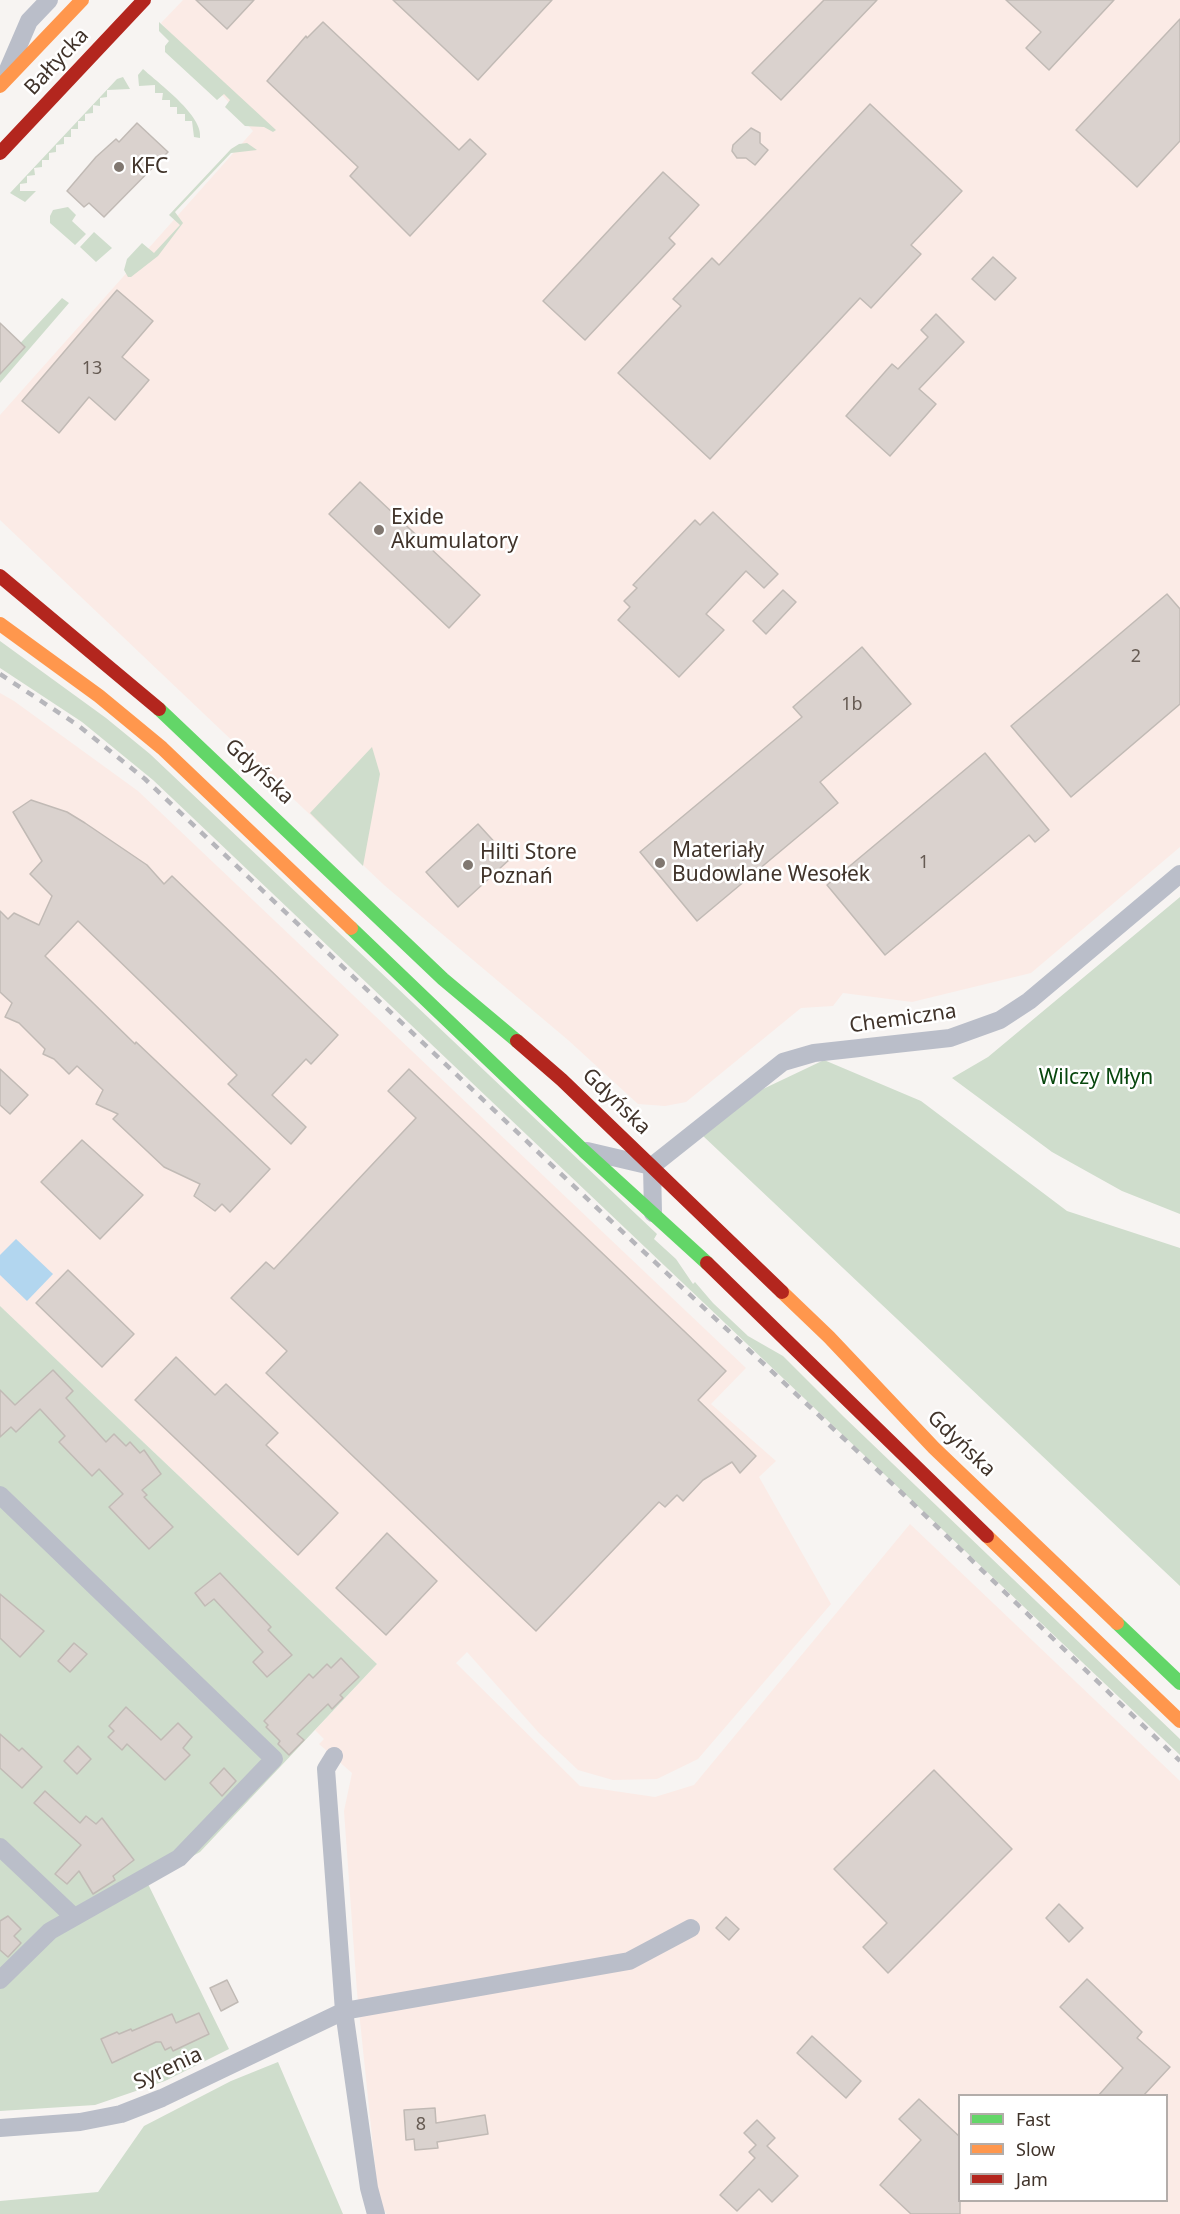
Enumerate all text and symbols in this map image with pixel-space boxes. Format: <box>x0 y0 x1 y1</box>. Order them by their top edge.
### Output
street label: Bałtycka <box>20 23 94 101</box>
place label: KFC <box>131 154 168 180</box>
marker: KFC <box>112 160 126 174</box>
house number: 13 <box>82 358 102 380</box>
place label: Exide Akumulatory <box>391 505 518 555</box>
marker: Exide Akumulatory <box>372 523 386 537</box>
house number: 2 <box>1131 646 1141 668</box>
house number: 1b <box>841 694 863 716</box>
street label: Gdyńska <box>219 734 299 810</box>
place label: Materiały Budowlane Wesołek <box>672 838 870 888</box>
place label: Hilti Store Poznań <box>480 840 577 890</box>
house number: 1 <box>919 852 929 874</box>
marker: Materiały Budowlane Wesołek <box>653 856 667 870</box>
marker: Hilti Store Poznań <box>461 858 475 872</box>
street label: Chemiczna <box>848 999 958 1039</box>
street label: Gdyńska <box>577 1063 655 1141</box>
park label: Wilczy Młyn <box>1039 1065 1153 1091</box>
street label: Gdyńska <box>922 1405 1000 1483</box>
street label: Syrenia <box>130 2042 206 2096</box>
legend <box>958 2094 1168 2202</box>
text: Fast <box>1016 2107 1051 2131</box>
house number: 8 <box>416 2114 426 2136</box>
text: Slow <box>1016 2137 1055 2161</box>
text: Jam <box>1016 2167 1048 2191</box>

